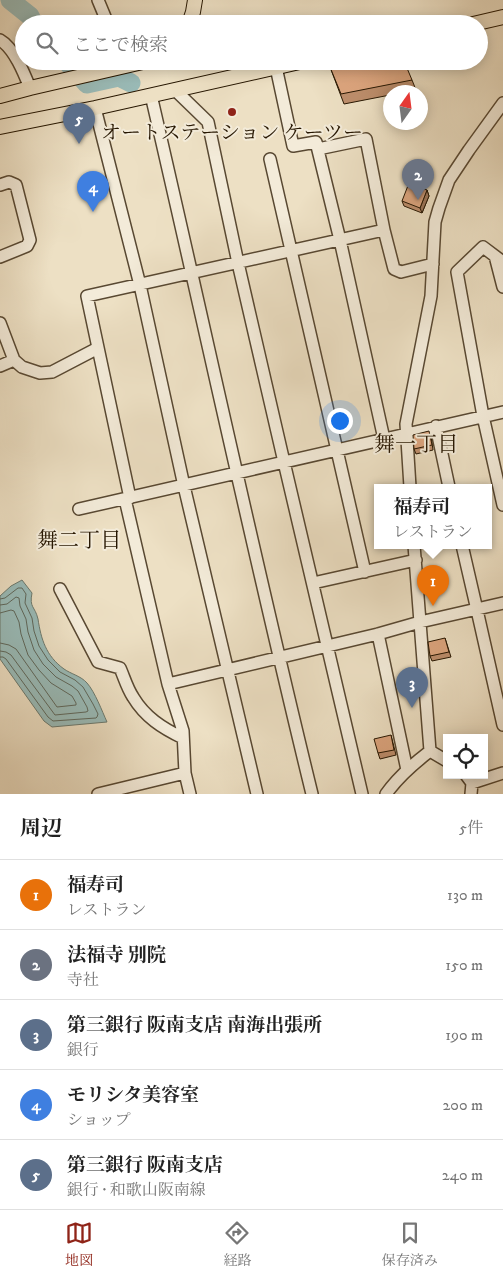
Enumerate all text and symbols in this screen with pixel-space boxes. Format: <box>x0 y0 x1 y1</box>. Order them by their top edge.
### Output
search box <box>15 15 488 70</box>
icon: search <box>33 29 61 57</box>
text: ここで検索 <box>73 34 168 57</box>
north arrow <box>383 85 428 130</box>
pin: 5 <box>63 103 95 144</box>
marker: オートステーション ケーツー <box>226 106 238 118</box>
place label: オートステーション ケーツー <box>101 121 363 146</box>
pin: 2 <box>402 159 434 200</box>
pin: 4 <box>77 171 109 212</box>
your location <box>327 408 353 434</box>
district label: 舞一丁目 <box>374 432 458 458</box>
popup <box>374 484 492 549</box>
text: 福寿司 <box>393 496 450 519</box>
text: レストラン <box>393 522 473 542</box>
district label: 舞二丁目 <box>37 528 121 554</box>
pin: 1 <box>417 565 449 606</box>
pin: 3 <box>396 667 428 708</box>
map controls <box>443 734 488 779</box>
button: locate <box>443 734 488 779</box>
text: 周辺 <box>20 816 62 842</box>
text: 5件 <box>459 818 483 838</box>
text: 福寿司 <box>67 874 124 897</box>
text: 1 <box>33 885 39 905</box>
text: 130 m <box>447 885 483 905</box>
text: レストラン <box>67 900 147 920</box>
text: 法福寺 別院 <box>67 944 166 967</box>
text: 2 <box>32 955 40 975</box>
text: 150 m <box>445 955 483 975</box>
text: 寺社 <box>67 970 99 990</box>
text: 第三銀行 阪南支店 南海出張所 <box>67 1014 322 1037</box>
text: 3 <box>33 1025 39 1045</box>
text: 190 m <box>445 1025 483 1045</box>
text: 銀行 <box>67 1040 99 1060</box>
text: モリシタ美容室 <box>67 1084 199 1107</box>
text: 4 <box>31 1095 41 1115</box>
text: 200 m <box>442 1095 483 1115</box>
text: ショップ <box>67 1110 131 1130</box>
text: 第三銀行 阪南支店 <box>67 1154 223 1177</box>
text: 5 <box>32 1165 40 1185</box>
text: 240 m <box>442 1165 483 1185</box>
text: 銀行 · 和歌山阪南線 <box>67 1180 206 1200</box>
tab: 地図 <box>65 1219 93 1270</box>
tab: 経路 <box>223 1219 251 1270</box>
tab: 保存済み <box>382 1219 438 1270</box>

